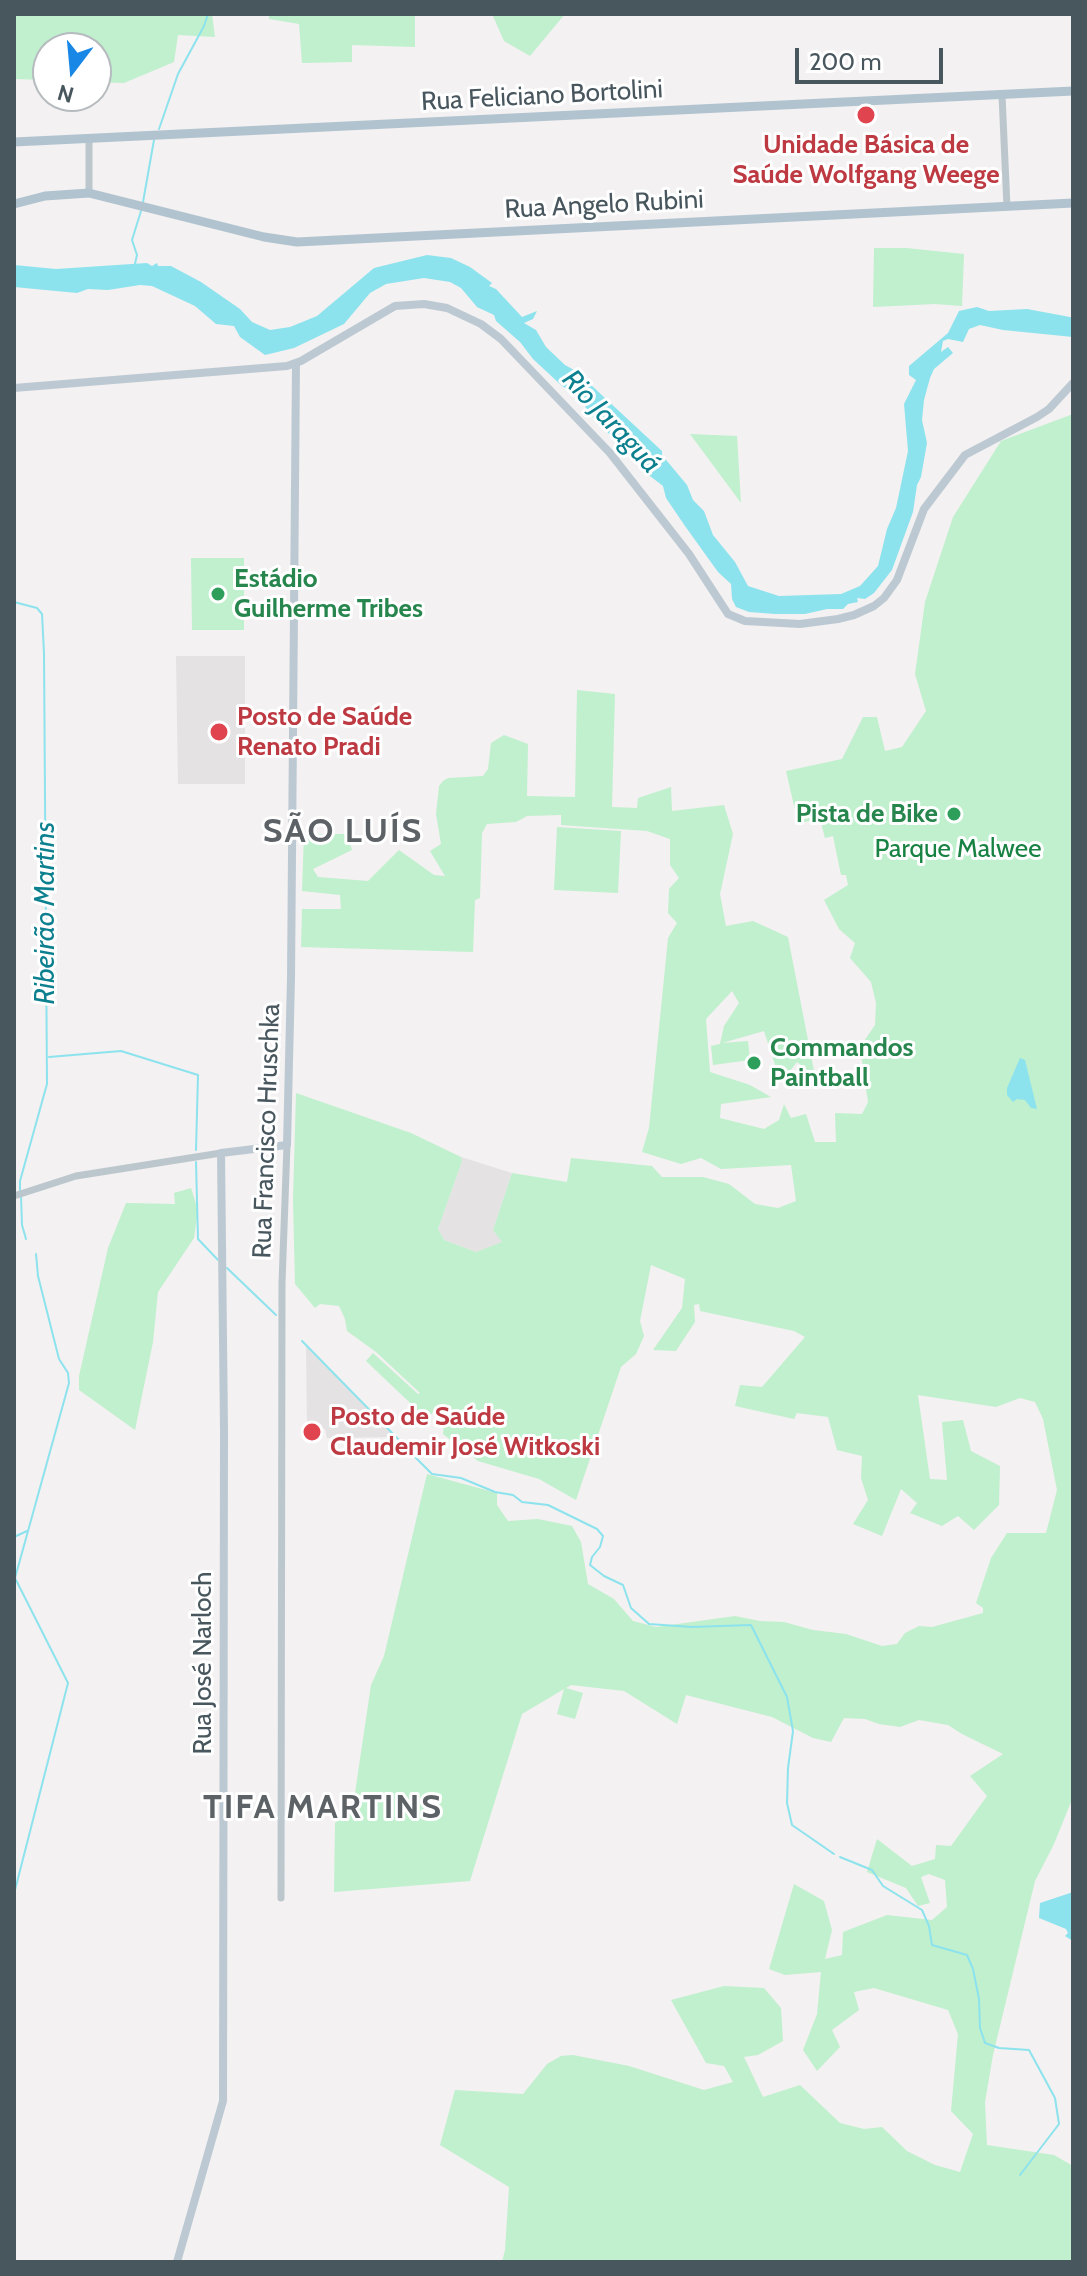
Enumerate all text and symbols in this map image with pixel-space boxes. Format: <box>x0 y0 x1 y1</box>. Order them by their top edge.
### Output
north arrow <box>32 32 112 112</box>
scale bar <box>799 32 947 82</box>
text: 200 m <box>809 47 882 76</box>
street label: Rua Feliciano Bortolini <box>420 74 664 118</box>
text: N <box>55 79 77 109</box>
marker: Unidade Básica de Saúde Wolfgang Weege <box>855 104 877 126</box>
place label: Unidade Básica de Saúde Wolfgang Weege <box>732 129 1000 190</box>
street label: Rua Angelo Rubini <box>504 184 704 226</box>
water label: Rio Jaraguá <box>555 363 667 481</box>
place label: Estádio Guilherme Tribes <box>234 563 423 624</box>
marker: Estádio Guilherme Tribes <box>209 585 227 603</box>
place label: Posto de Saúde Renato Pradi <box>237 701 412 762</box>
marker: Posto de Saúde Renato Pradi <box>208 721 230 743</box>
place label: Pista de Bike <box>796 798 938 830</box>
marker: Pista de Bike <box>945 805 963 823</box>
district label: SÃO LUÍS <box>263 812 423 852</box>
water label: Ribeirão Martins <box>29 822 63 1004</box>
park label: Parque Malwee <box>875 833 1041 865</box>
street label: Rua Francisco Hruschka <box>247 1003 287 1259</box>
place label: Commandos Paintball <box>770 1032 914 1094</box>
marker: Commandos Paintball <box>745 1054 763 1072</box>
place label: Posto de Saúde Claudemir José Witkoski <box>330 1401 600 1462</box>
marker: Posto de Saúde Claudemir José Witkoski <box>301 1421 323 1443</box>
street label: Rua José Narloch <box>187 1572 219 1754</box>
district label: TIFA MARTINS <box>203 1788 443 1828</box>

